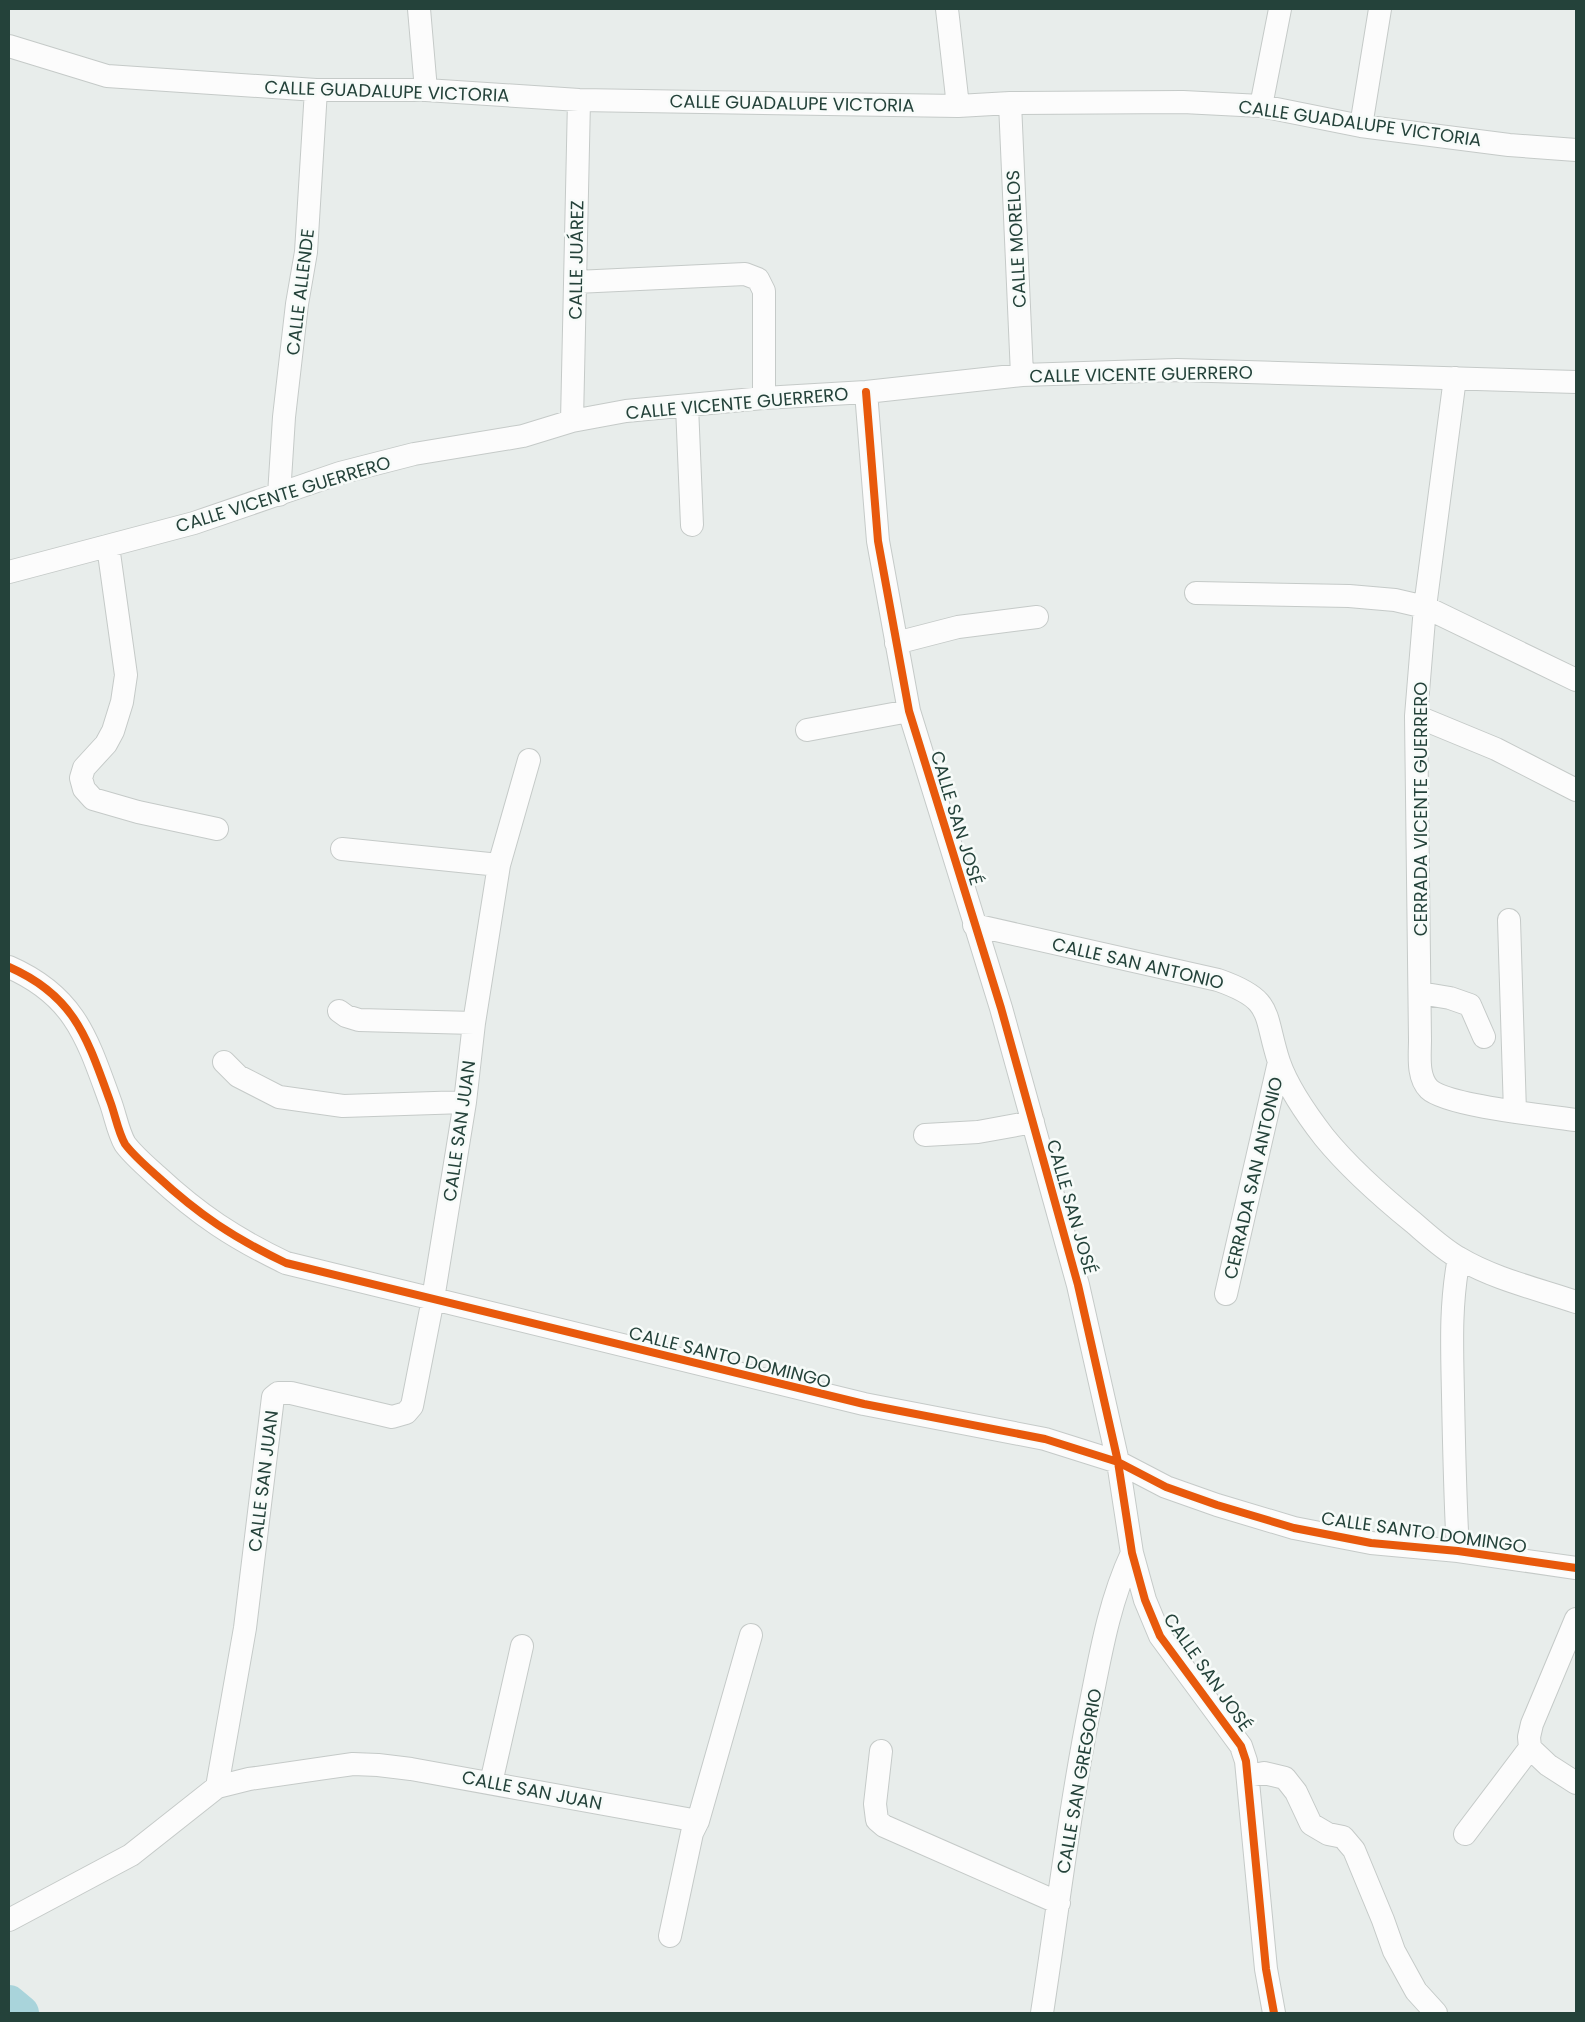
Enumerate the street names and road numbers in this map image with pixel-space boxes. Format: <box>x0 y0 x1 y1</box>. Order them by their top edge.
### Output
street label: CALLE GUADALUPE VICTORIA <box>264 74 510 108</box>
street label: CALLE GUADALUPE VICTORIA <box>669 88 915 118</box>
street label: CALLE GUADALUPE VICTORIA <box>1237 94 1483 152</box>
street label: CALLE MORELOS <box>1000 169 1032 309</box>
street label: CALLE JUÁREZ <box>562 200 590 320</box>
street label: CALLE ALLENDE <box>280 227 320 357</box>
street label: CALLE VICENTE GUERRERO <box>1029 360 1253 388</box>
street label: CALLE VICENTE GUERRERO <box>625 381 849 425</box>
street label: CALLE VICENTE GUERRERO <box>173 449 393 539</box>
street label: CERRADA VICENTE GUERRERO <box>1408 682 1433 936</box>
street label: CALLE SAN JOSÉ <box>925 748 989 888</box>
street label: CALLE SAN ANTONIO <box>1050 931 1226 995</box>
street label: CALLE SAN JUAN <box>437 1059 481 1203</box>
street label: CERRADA SAN ANTONIO <box>1218 1074 1288 1282</box>
street label: CALLE SAN JOSÉ <box>1041 1137 1103 1277</box>
street label: CALLE SANTO DOMINGO <box>626 1320 834 1394</box>
street label: CALLE SAN JUAN <box>242 1409 284 1553</box>
street label: CALLE SANTO DOMINGO <box>1320 1505 1528 1559</box>
street label: CALLE SAN JOSÉ <box>1158 1608 1258 1736</box>
street label: CALLE SAN GREGORIO <box>1050 1686 1108 1876</box>
street label: CALLE SAN JUAN <box>460 1764 604 1816</box>

